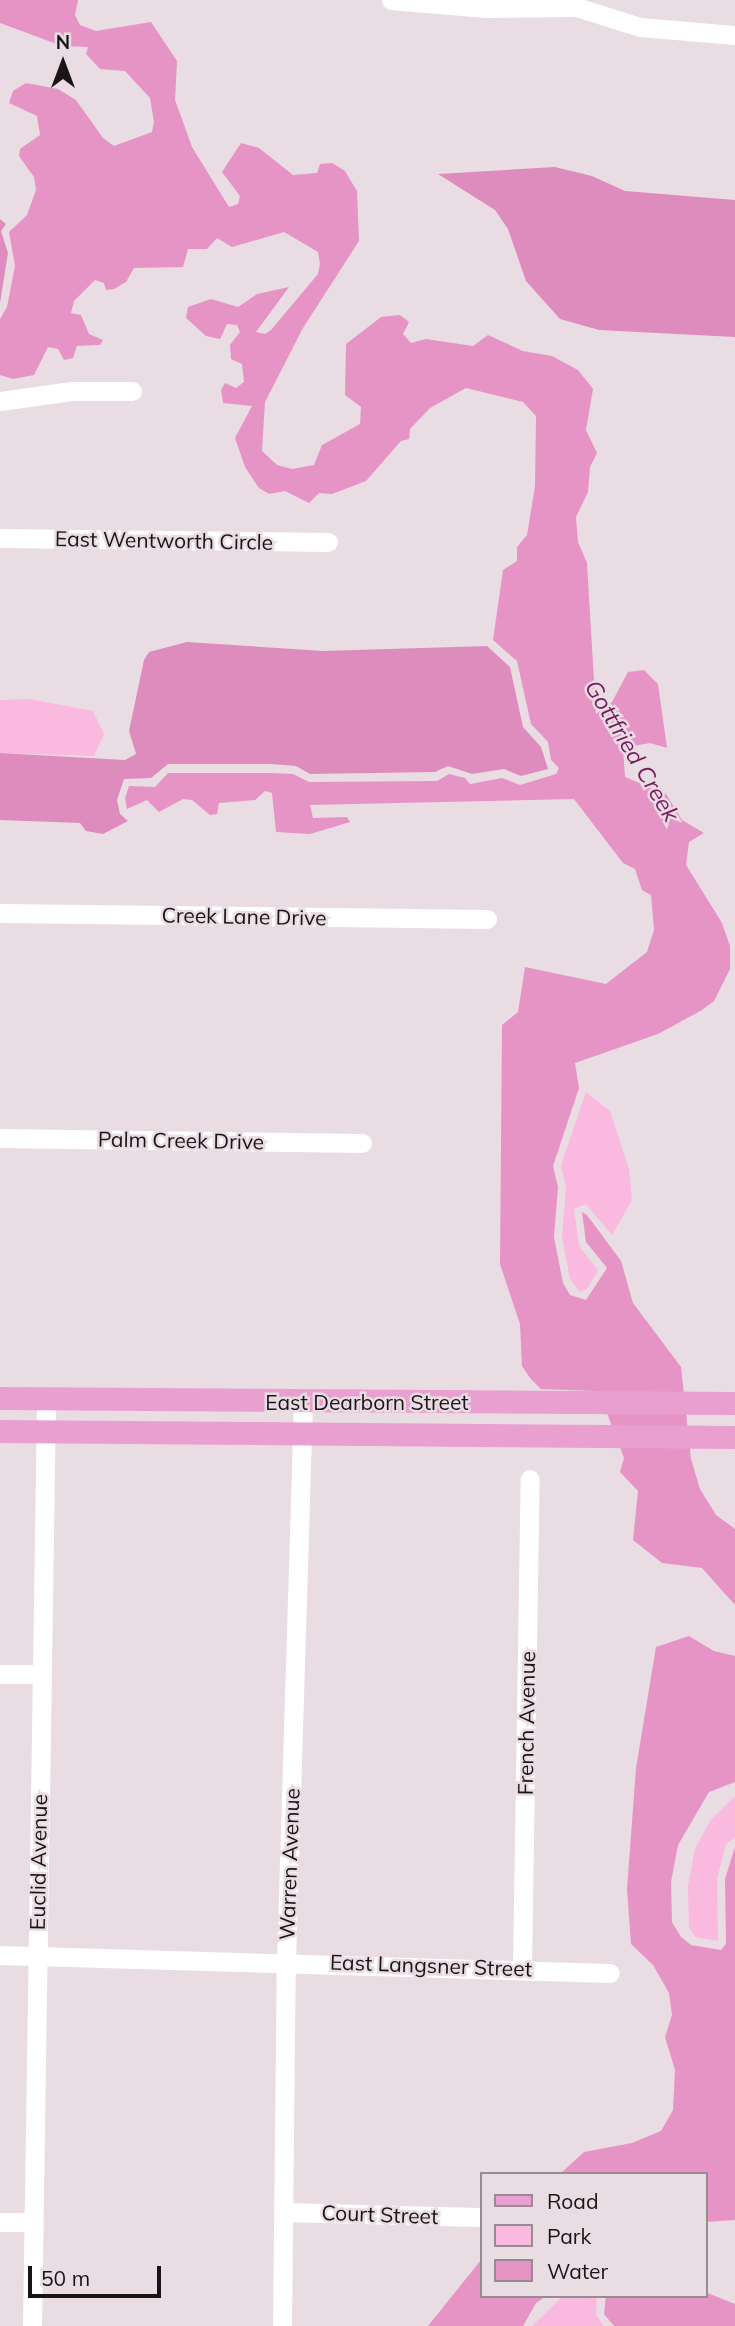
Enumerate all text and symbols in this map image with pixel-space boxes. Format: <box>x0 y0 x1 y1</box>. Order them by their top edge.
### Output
north arrow <box>28 28 98 98</box>
text: N <box>56 30 70 54</box>
street label: East Wentworth Circle <box>55 525 273 555</box>
water label: Gottfried Creek <box>579 675 685 827</box>
street label: Creek Lane Drive <box>161 902 327 930</box>
street label: Palm Creek Drive <box>98 1126 264 1154</box>
street label: East Dearborn Street <box>265 1389 469 1415</box>
street label: French Avenue <box>512 1651 540 1795</box>
street label: Warren Avenue <box>274 1787 304 1941</box>
street label: Euclid Avenue <box>24 1794 52 1930</box>
street label: East Langsner Street <box>329 1949 533 1981</box>
legend <box>480 2172 707 2298</box>
text: Road <box>547 2188 598 2214</box>
street label: Court Street <box>321 2199 439 2229</box>
text: Park <box>547 2223 591 2249</box>
scale bar <box>32 2252 164 2296</box>
text: Water <box>547 2258 608 2284</box>
text: 50 m <box>41 2265 90 2291</box>

